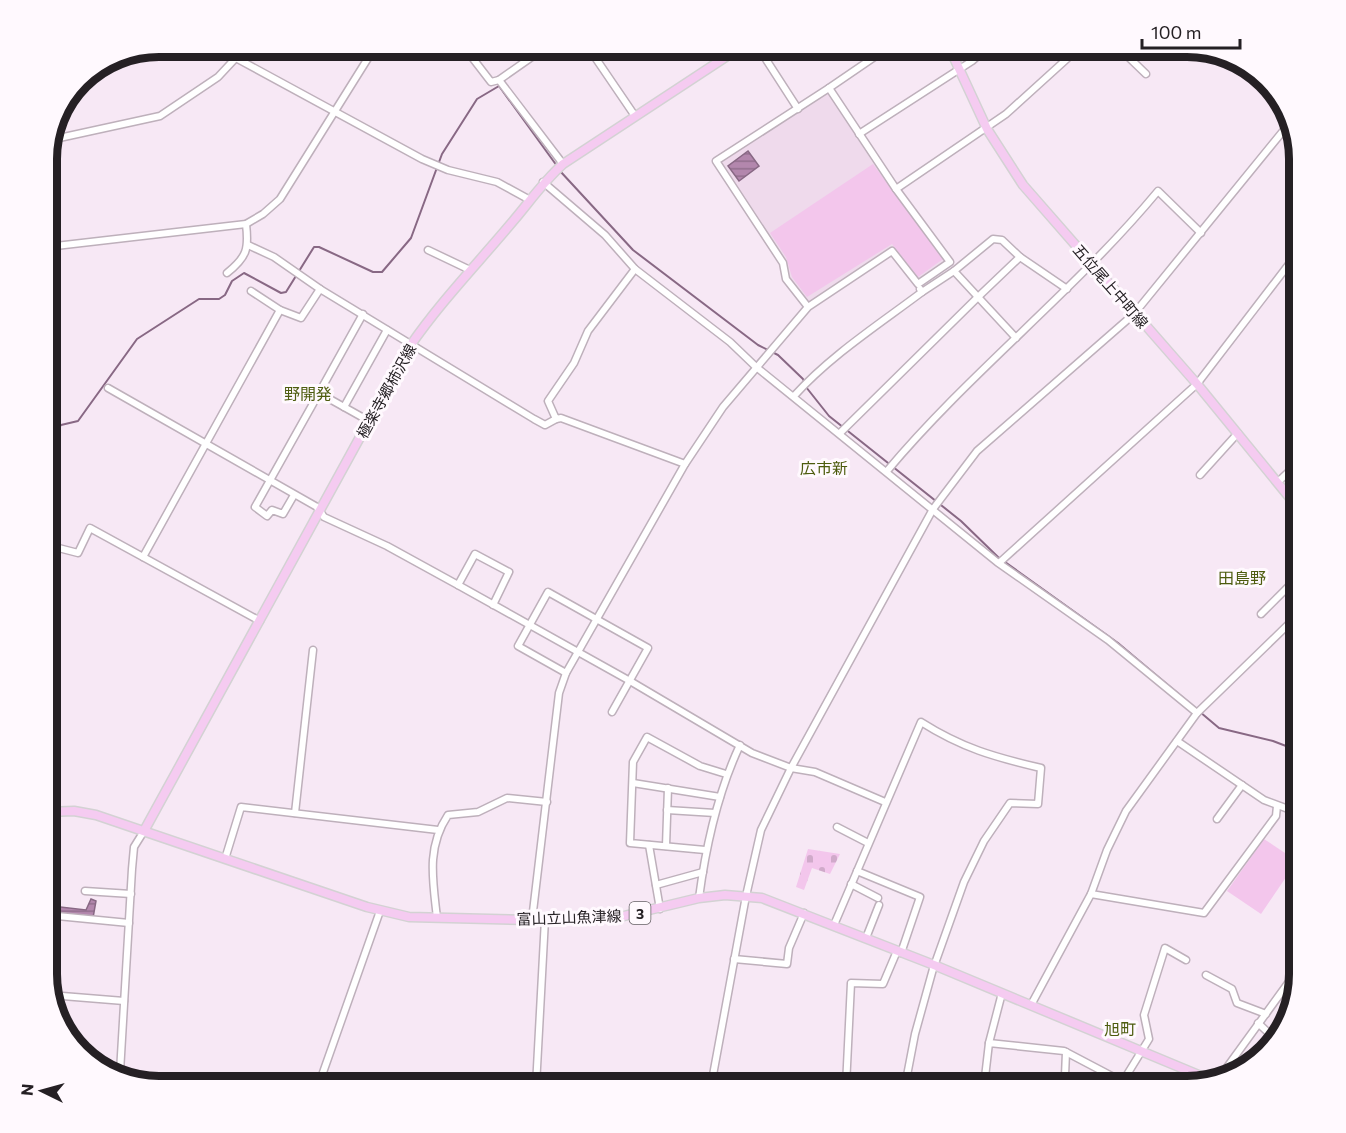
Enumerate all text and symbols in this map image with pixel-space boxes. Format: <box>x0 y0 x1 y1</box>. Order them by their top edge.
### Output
scale bar <box>1142 12 1240 50</box>
text: 100 m <box>1151 21 1201 43</box>
street label: 五位尾上中町線 <box>1070 240 1152 332</box>
street label: 極楽寺郷柿沢線 <box>353 341 419 441</box>
district label: 野開発 <box>284 384 332 403</box>
district label: 広市新 <box>800 458 848 477</box>
district label: 田島野 <box>1218 568 1266 587</box>
road number: 3 <box>630 902 650 924</box>
street label: 富山立山魚津線 <box>516 906 622 928</box>
district label: 旭町 <box>1104 1019 1136 1038</box>
north arrow <box>12 1061 72 1121</box>
text: N <box>17 1083 37 1096</box>

